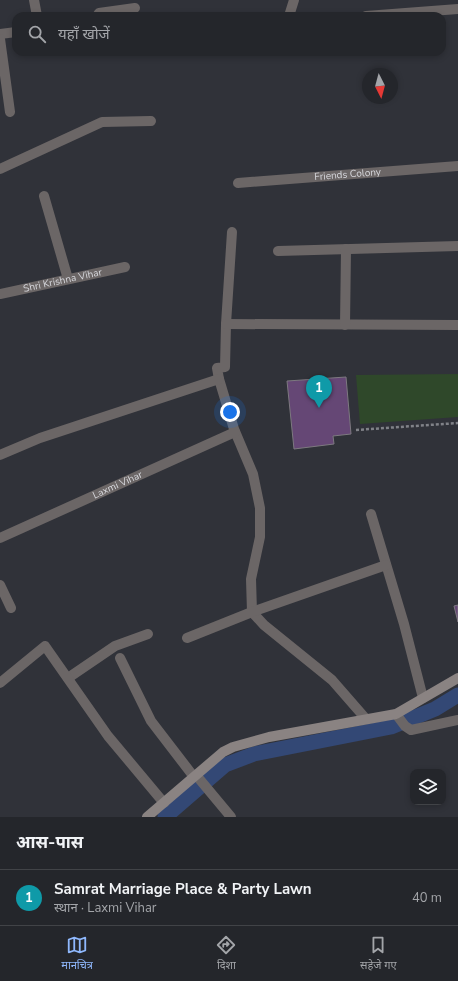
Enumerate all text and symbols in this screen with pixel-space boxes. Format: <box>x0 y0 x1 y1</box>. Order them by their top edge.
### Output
search box <box>12 12 446 56</box>
icon: search <box>26 23 48 45</box>
text: यहाँ खोजें <box>58 24 110 44</box>
north arrow <box>362 68 398 104</box>
street label: Friends Colony <box>314 165 382 184</box>
street label: Shri Krishna Vihar <box>22 265 104 296</box>
pin: 1 <box>306 375 332 408</box>
your location <box>220 402 240 422</box>
street label: Laxmi Vihar <box>90 467 145 502</box>
map controls <box>410 769 446 805</box>
button: layers <box>410 769 446 805</box>
text: आस-पास <box>16 831 83 854</box>
text: Samrat Marriage Place & Party Lawn <box>54 879 312 899</box>
text: 1 <box>25 889 33 907</box>
text: 40 m <box>412 889 442 907</box>
text: स्थान · Laxmi Vihar <box>54 899 157 917</box>
tab: मानचित्र <box>61 934 93 973</box>
tab: दिशा <box>215 934 237 973</box>
tab: सहेजे गए <box>360 934 397 973</box>

